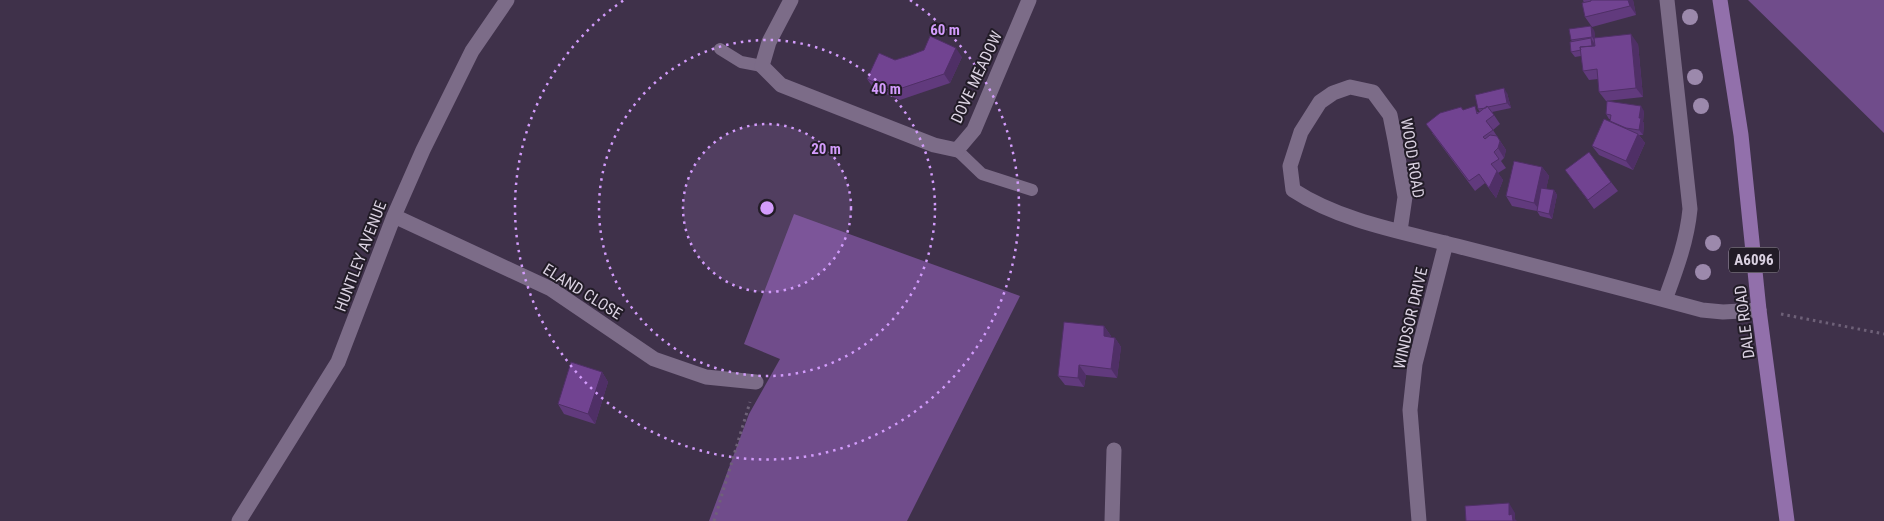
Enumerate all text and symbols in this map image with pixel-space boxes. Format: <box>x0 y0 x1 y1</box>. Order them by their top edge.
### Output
text: 60 m <box>930 21 960 39</box>
street label: DOVE MEADOW <box>947 28 1006 126</box>
text: 40 m <box>871 80 901 98</box>
street label: WOOD ROAD <box>1397 117 1428 199</box>
text: 20 m <box>811 140 841 158</box>
street label: HUNTLEY AVENUE <box>331 198 390 314</box>
centre of rings <box>758 199 776 217</box>
road number: A6096 <box>1729 248 1779 272</box>
street label: ELAND CLOSE <box>540 260 626 323</box>
street label: WINDSOR DRIVE <box>1390 265 1431 371</box>
street label: DALE ROAD <box>1731 284 1758 360</box>

